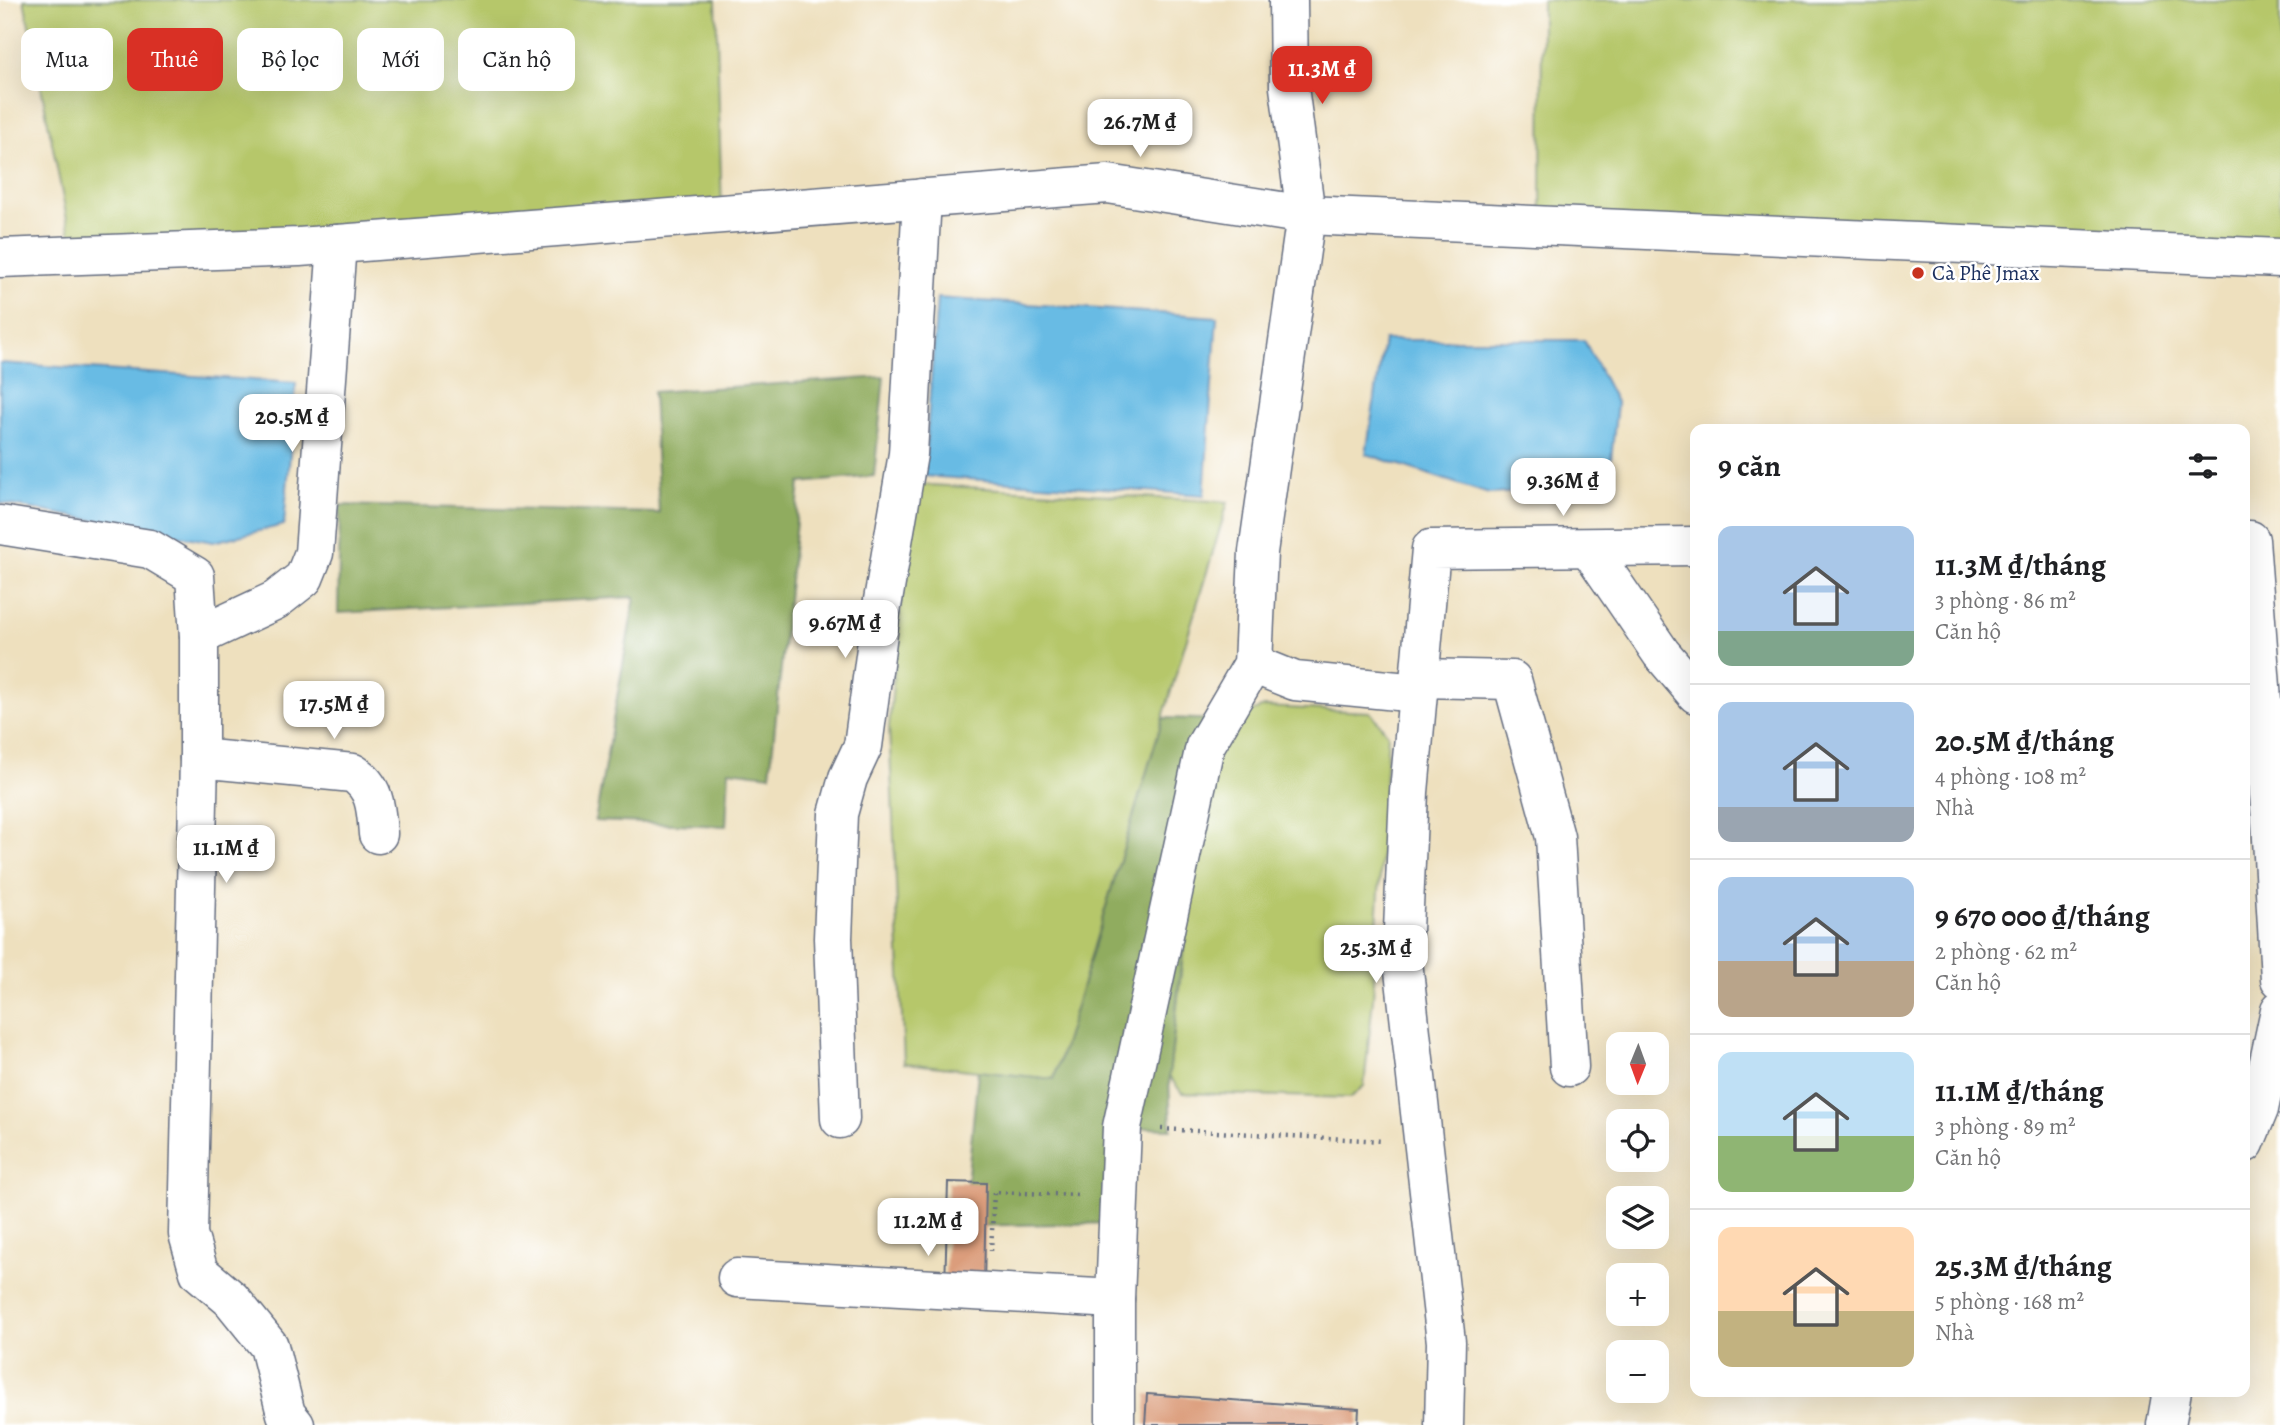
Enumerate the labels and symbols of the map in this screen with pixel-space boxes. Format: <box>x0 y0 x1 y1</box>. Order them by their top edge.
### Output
pin: 11.3M ₫ <box>1257 46 1387 106</box>
pin: 26.7M ₫ <box>1075 100 1205 159</box>
place label: Cà Phê Jmax <box>1932 259 2039 287</box>
marker: Cà Phê Jmax <box>1910 265 1926 281</box>
pin: 20.5M ₫ <box>227 394 357 454</box>
pin: 9.36M ₫ <box>1498 458 1628 518</box>
pin: 9.67M ₫ <box>780 600 910 660</box>
pin: 17.5M ₫ <box>269 682 399 741</box>
pin: 11.1M ₫ <box>161 826 291 885</box>
pin: 25.3M ₫ <box>1311 926 1441 985</box>
north arrow <box>1606 1032 1670 1096</box>
pin: 11.2M ₫ <box>863 1198 993 1258</box>

